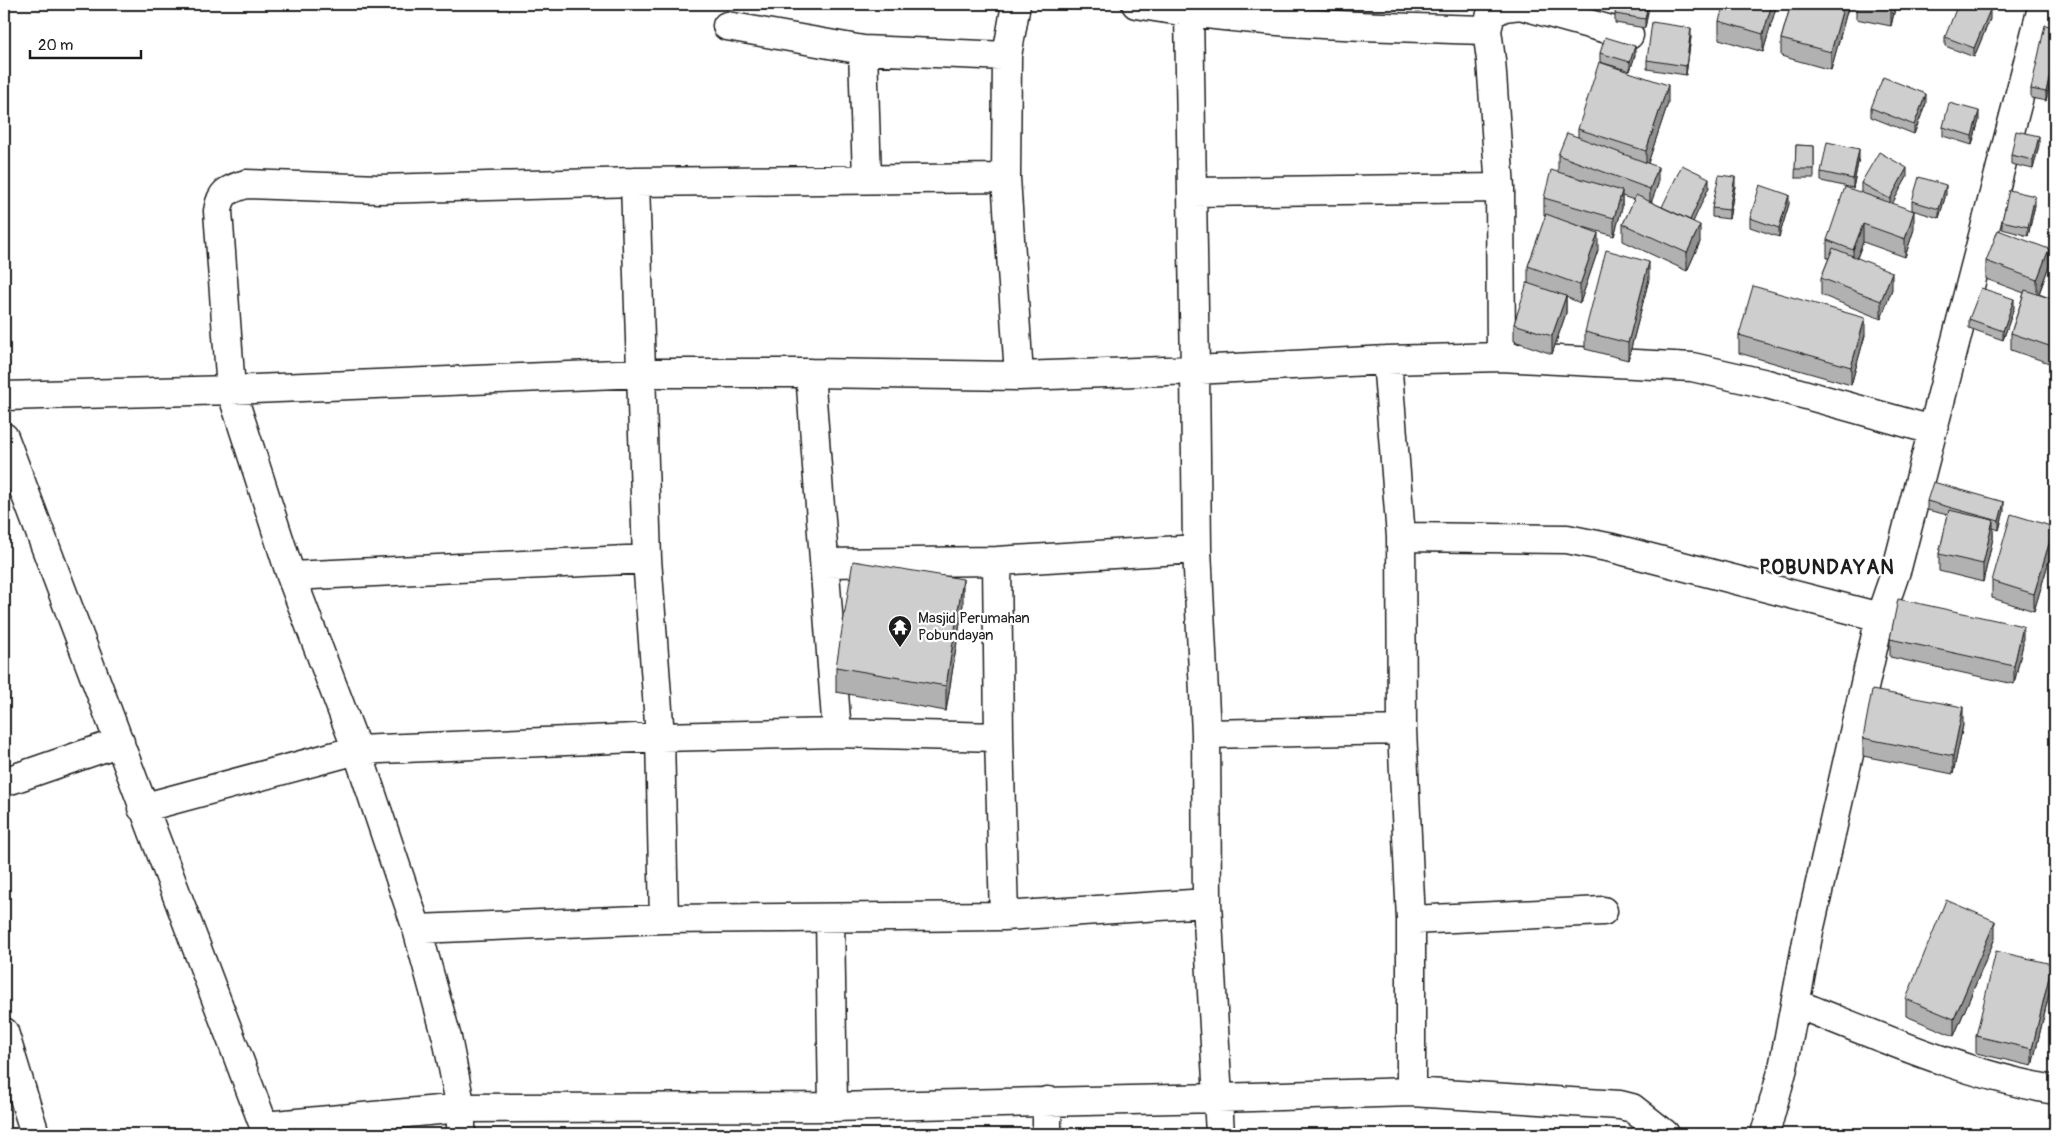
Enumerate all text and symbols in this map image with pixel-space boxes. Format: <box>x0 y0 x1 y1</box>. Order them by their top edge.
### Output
scale bar <box>30 28 141 60</box>
text: 20 m <box>38 36 73 55</box>
district label: POBUNDAYAN <box>1759 555 1895 580</box>
place label: Masjid Perumahan Pobundayan <box>918 609 1030 645</box>
temple icon: Masjid Perumahan Pobundayan <box>887 614 913 648</box>

